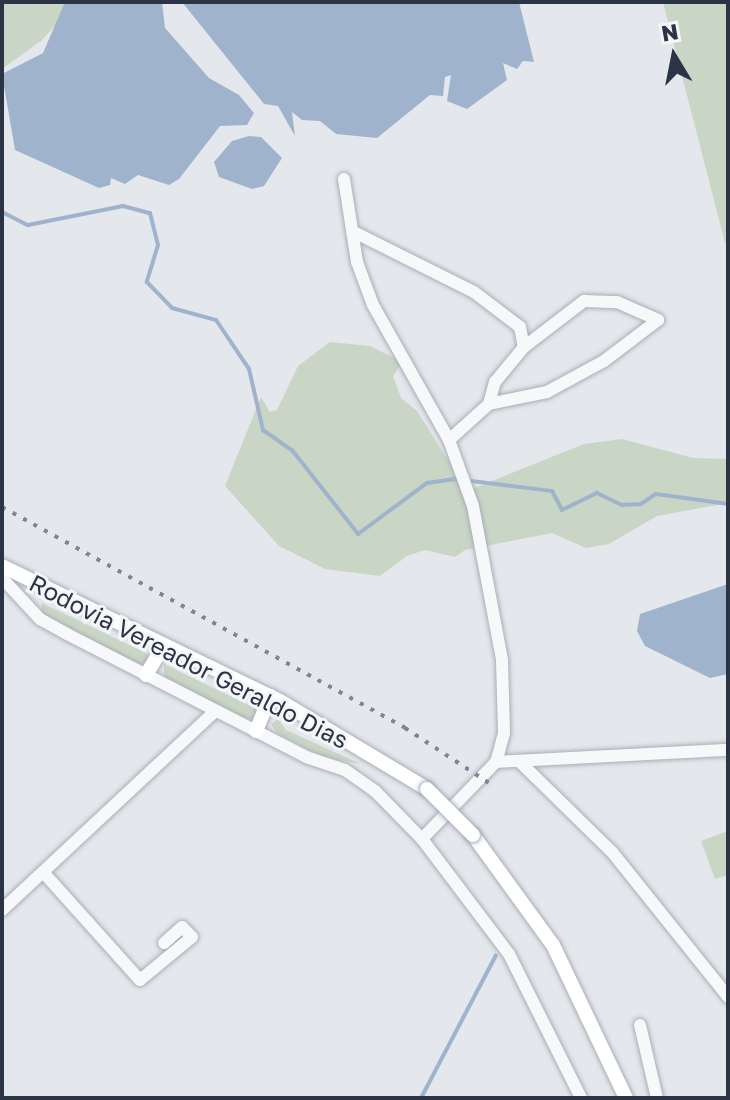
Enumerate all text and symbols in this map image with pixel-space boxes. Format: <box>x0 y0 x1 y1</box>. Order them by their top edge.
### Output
north arrow <box>634 16 714 96</box>
text: N <box>659 17 680 47</box>
street label: Rodovia Vereador Geraldo Dias <box>25 568 353 754</box>

